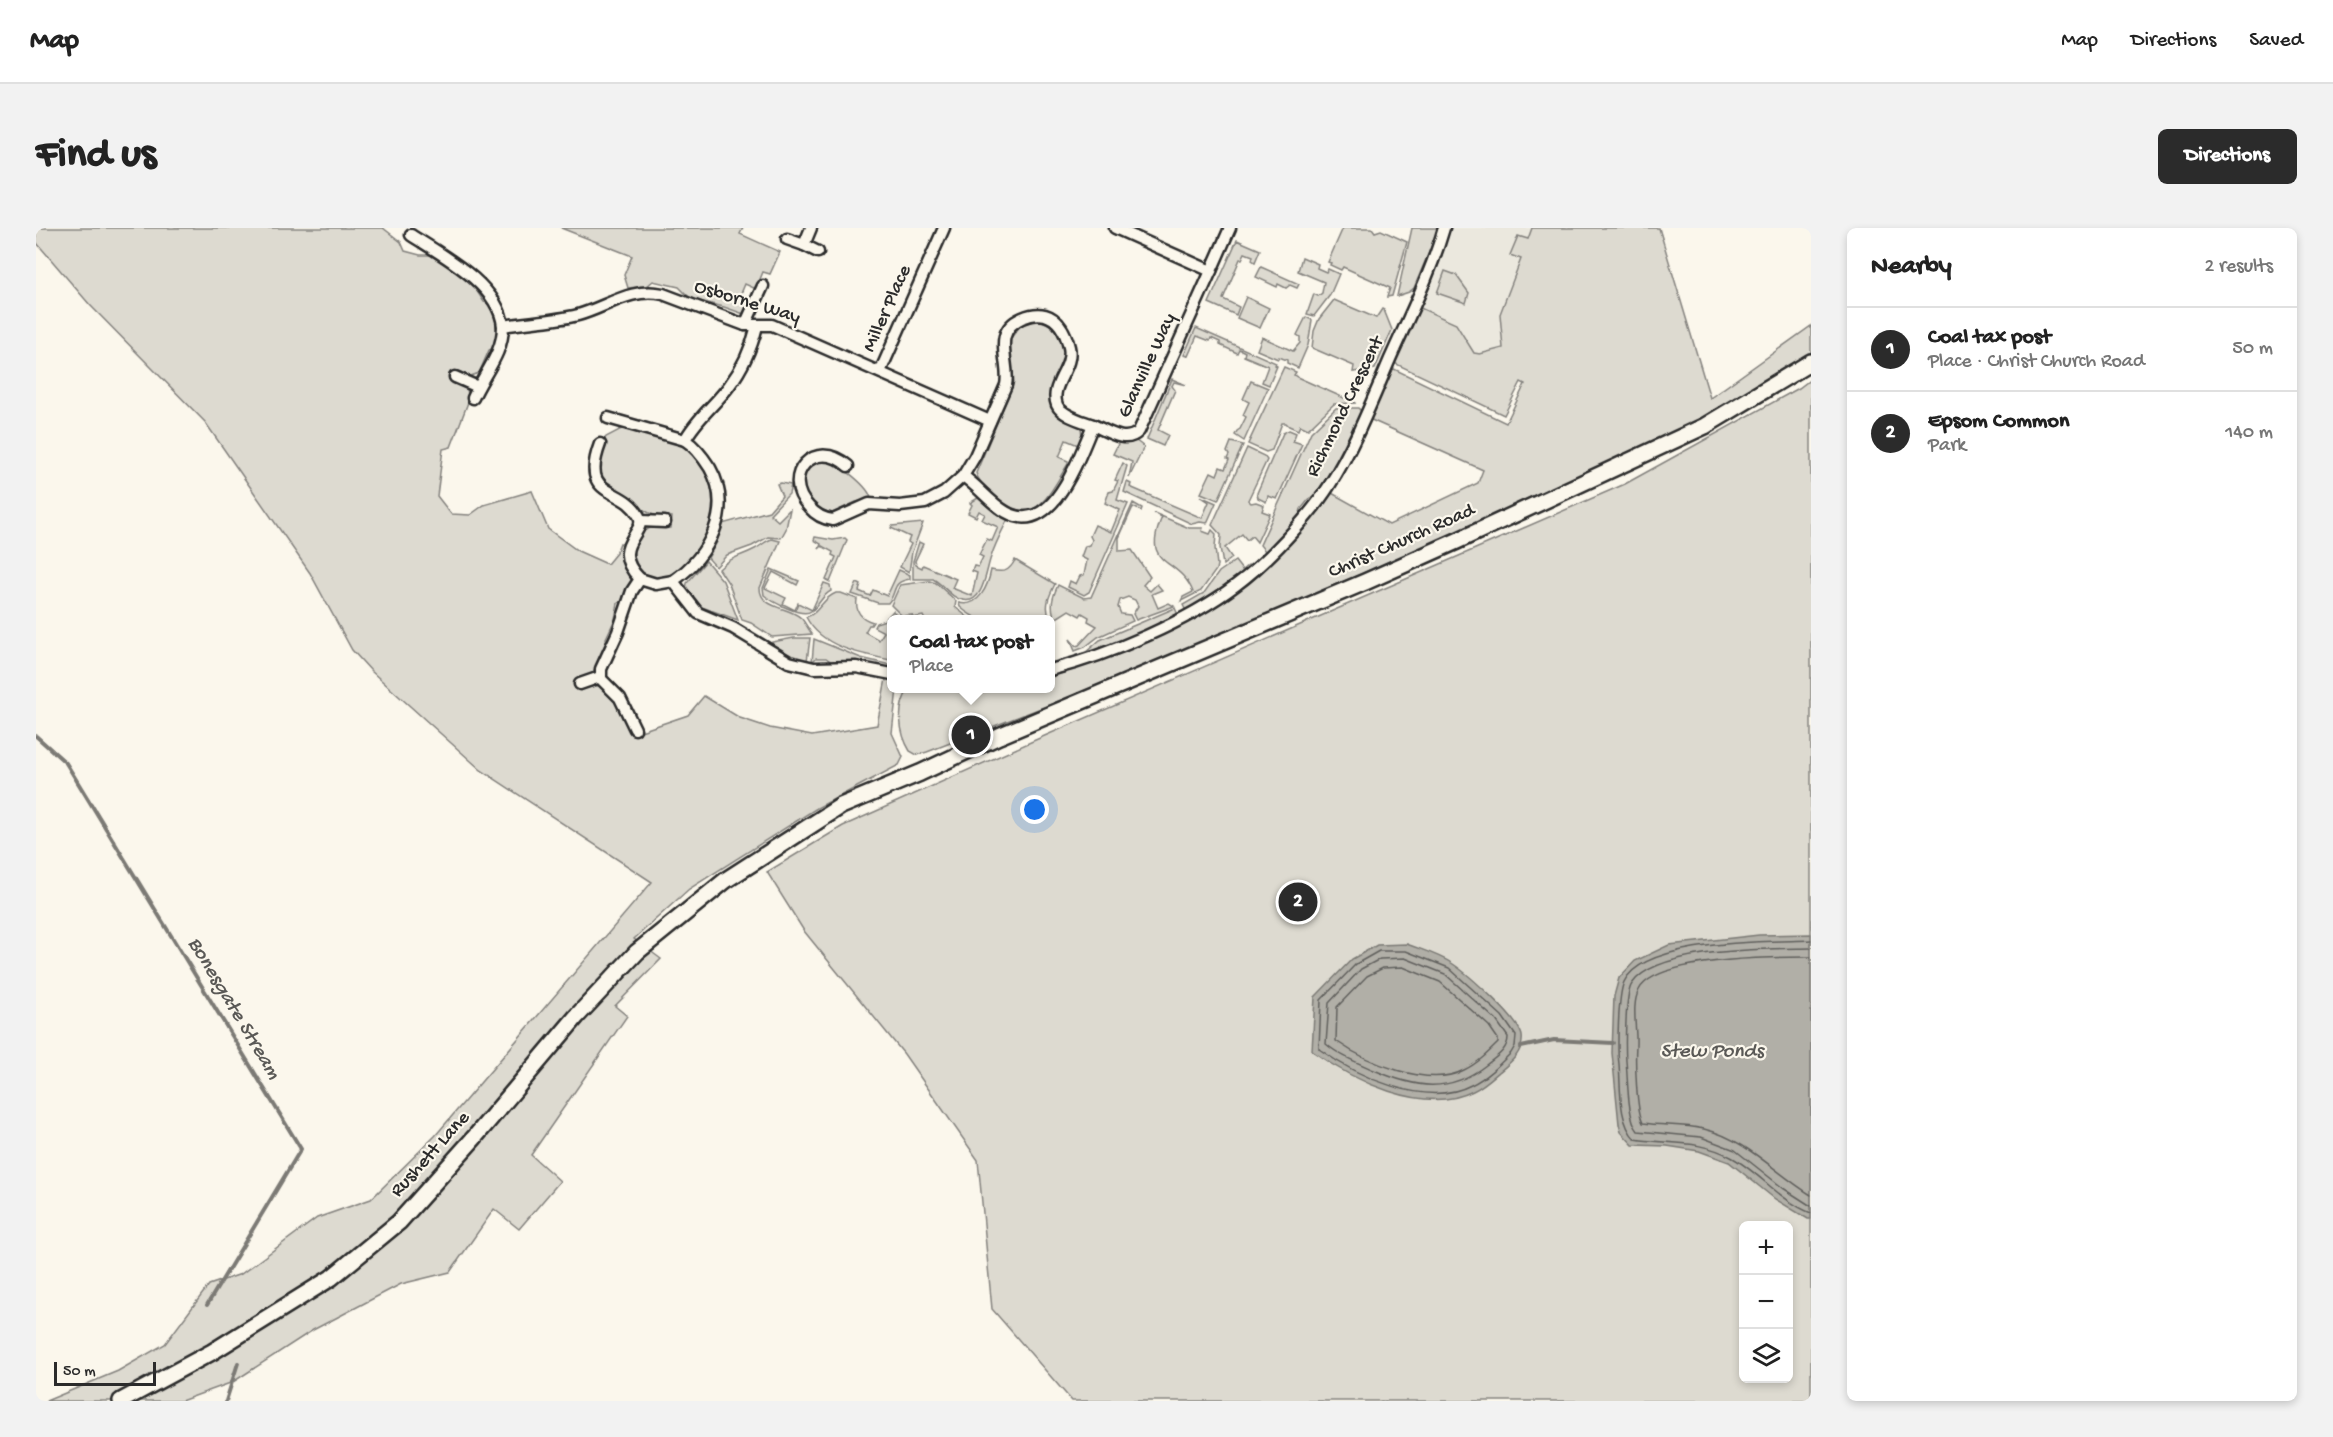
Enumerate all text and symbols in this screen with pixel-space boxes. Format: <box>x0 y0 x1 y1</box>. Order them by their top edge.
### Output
text: Map <box>30 25 79 58</box>
text: Map <box>2061 29 2098 54</box>
text: Directions <box>2131 29 2216 54</box>
text: Saved <box>2249 29 2303 54</box>
button: Directions <box>2158 129 2297 184</box>
text: Find us <box>36 132 156 181</box>
text: Nearby <box>1871 252 1952 283</box>
text: 2 results <box>2204 256 2273 279</box>
street label: Miller Place <box>859 261 918 356</box>
street label: Osborne Way <box>691 276 803 330</box>
street label: Glanville Way <box>1114 310 1182 422</box>
text: Coal tax post <box>1928 325 2051 351</box>
street label: Richmond Crescent <box>1302 331 1391 481</box>
text: 1 <box>1886 338 1895 361</box>
text: 50 m <box>2232 338 2273 361</box>
text: Place · Christ Church Road <box>1928 351 2145 374</box>
text: Epsom Common <box>1928 409 2069 435</box>
text: 2 <box>1886 422 1895 445</box>
text: 140 m <box>2225 422 2273 445</box>
text: Park <box>1928 435 1966 458</box>
street label: Christ Church Road <box>1325 499 1481 584</box>
popup <box>887 615 1055 693</box>
text: Coal tax post <box>910 630 1032 656</box>
text: Place <box>910 656 953 679</box>
pin: 1 <box>952 712 990 758</box>
your location <box>1020 795 1049 824</box>
pin: 2 <box>1278 880 1318 924</box>
water label: Bonesgate Stream <box>181 933 285 1085</box>
water label: Stew Ponds <box>1661 1040 1766 1065</box>
street label: Rushett Lane <box>386 1107 476 1203</box>
map controls <box>1739 1221 1793 1383</box>
button: + <box>1739 1221 1793 1275</box>
button: − <box>1739 1275 1793 1329</box>
button: layers <box>1739 1329 1793 1383</box>
scale bar <box>54 1359 156 1386</box>
text: 50 m <box>63 1363 96 1382</box>

